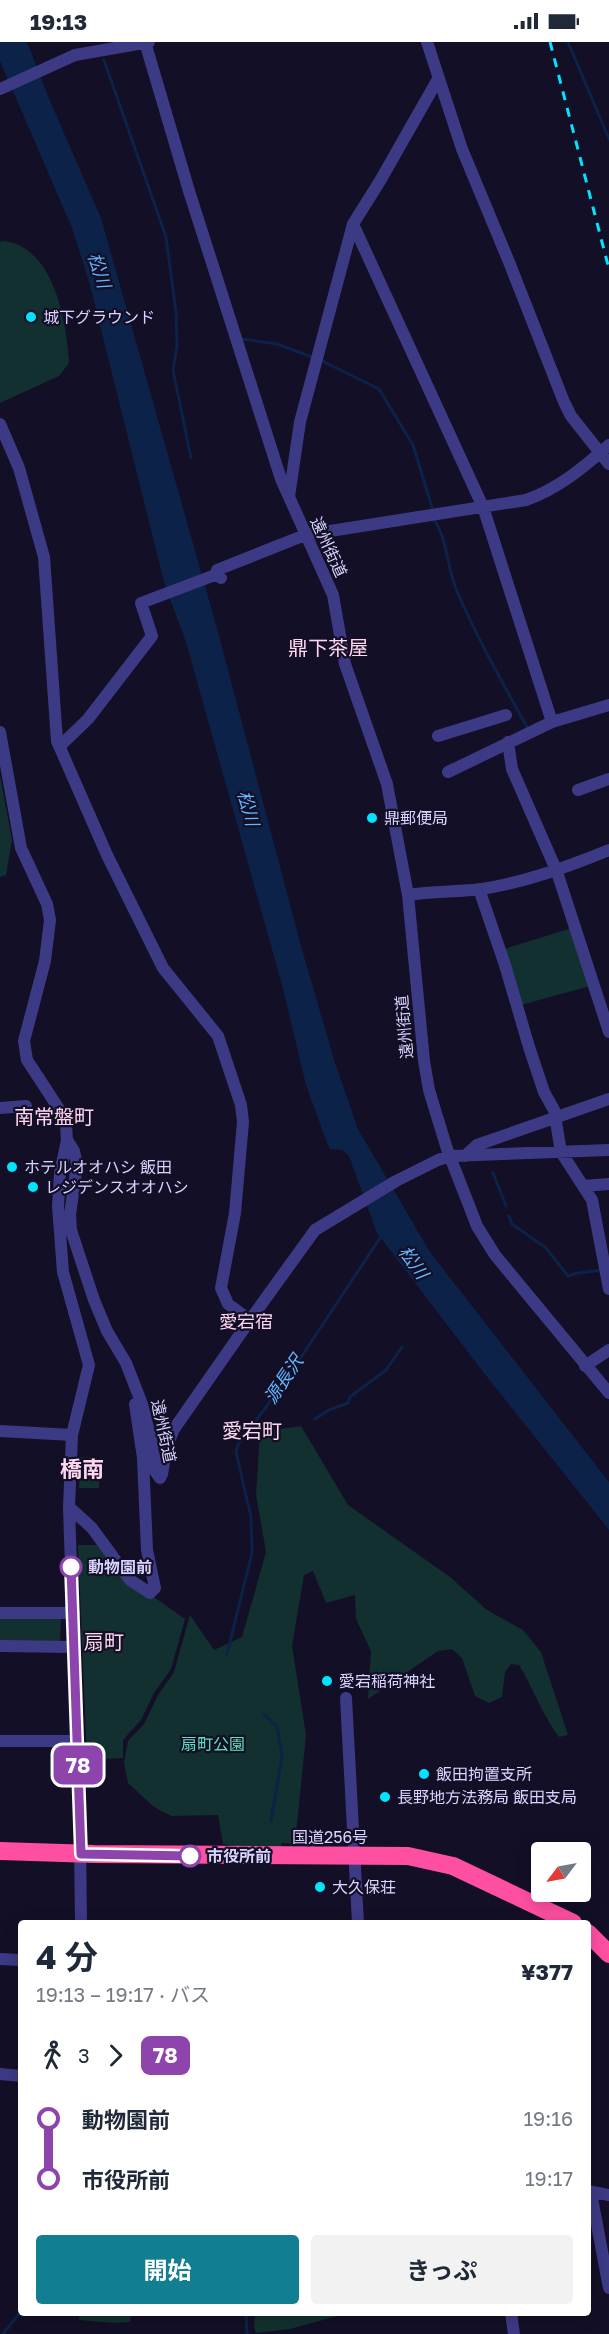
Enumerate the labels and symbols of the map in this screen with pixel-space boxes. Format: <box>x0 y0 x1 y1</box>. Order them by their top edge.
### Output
water label: 松川 <box>84 249 117 292</box>
place label: 城下グラウンド <box>43 307 155 327</box>
marker: 城下グラウンド <box>24 310 38 324</box>
street label: 遠州街道 <box>306 514 352 580</box>
district label: 鼎下茶屋 <box>288 635 368 659</box>
water label: 松川 <box>234 788 265 830</box>
place label: 鼎郵便局 <box>384 808 448 828</box>
marker: 鼎郵便局 <box>365 811 379 825</box>
street label: 遠州街道 <box>391 994 417 1060</box>
district label: 南常盤町 <box>14 1104 94 1128</box>
place label: ホテルオオハシ 飯田 <box>24 1157 172 1177</box>
marker: ホテルオオハシ 飯田 <box>5 1160 19 1174</box>
place label: レジデンスオオハシ <box>45 1177 189 1197</box>
marker: レジデンスオオハシ <box>26 1180 40 1194</box>
water label: 松川 <box>395 1241 435 1285</box>
district label: 愛宕宿 <box>219 1310 273 1332</box>
water label: 源長沢 <box>259 1349 308 1408</box>
street label: 遠州街道 <box>148 1398 180 1464</box>
district label: 愛宕町 <box>222 1418 282 1442</box>
district label: 橋南 <box>60 1455 104 1482</box>
marker: 動物園前 <box>60 1556 82 1578</box>
place label: 動物園前 <box>88 1557 152 1577</box>
district label: 扇町 <box>84 1629 124 1653</box>
place label: 愛宕稲荷神社 <box>339 1671 435 1691</box>
marker: 愛宕稲荷神社 <box>320 1674 334 1688</box>
park label: 扇町公園 <box>181 1734 245 1754</box>
line badge: 78 <box>51 1746 105 1784</box>
place label: 飯田拘置支所 <box>436 1764 532 1784</box>
marker: 飯田拘置支所 <box>417 1767 431 1781</box>
place label: 長野地方法務局 飯田支局 <box>397 1787 577 1807</box>
marker: 長野地方法務局 飯田支局 <box>378 1790 392 1804</box>
street label: 国道256号 <box>292 1827 368 1847</box>
north arrow <box>531 1842 591 1902</box>
marker: 市役所前 <box>179 1845 201 1867</box>
place label: 市役所前 <box>207 1846 271 1866</box>
place label: 大久保荘 <box>332 1877 396 1897</box>
marker: 大久保荘 <box>313 1880 327 1894</box>

